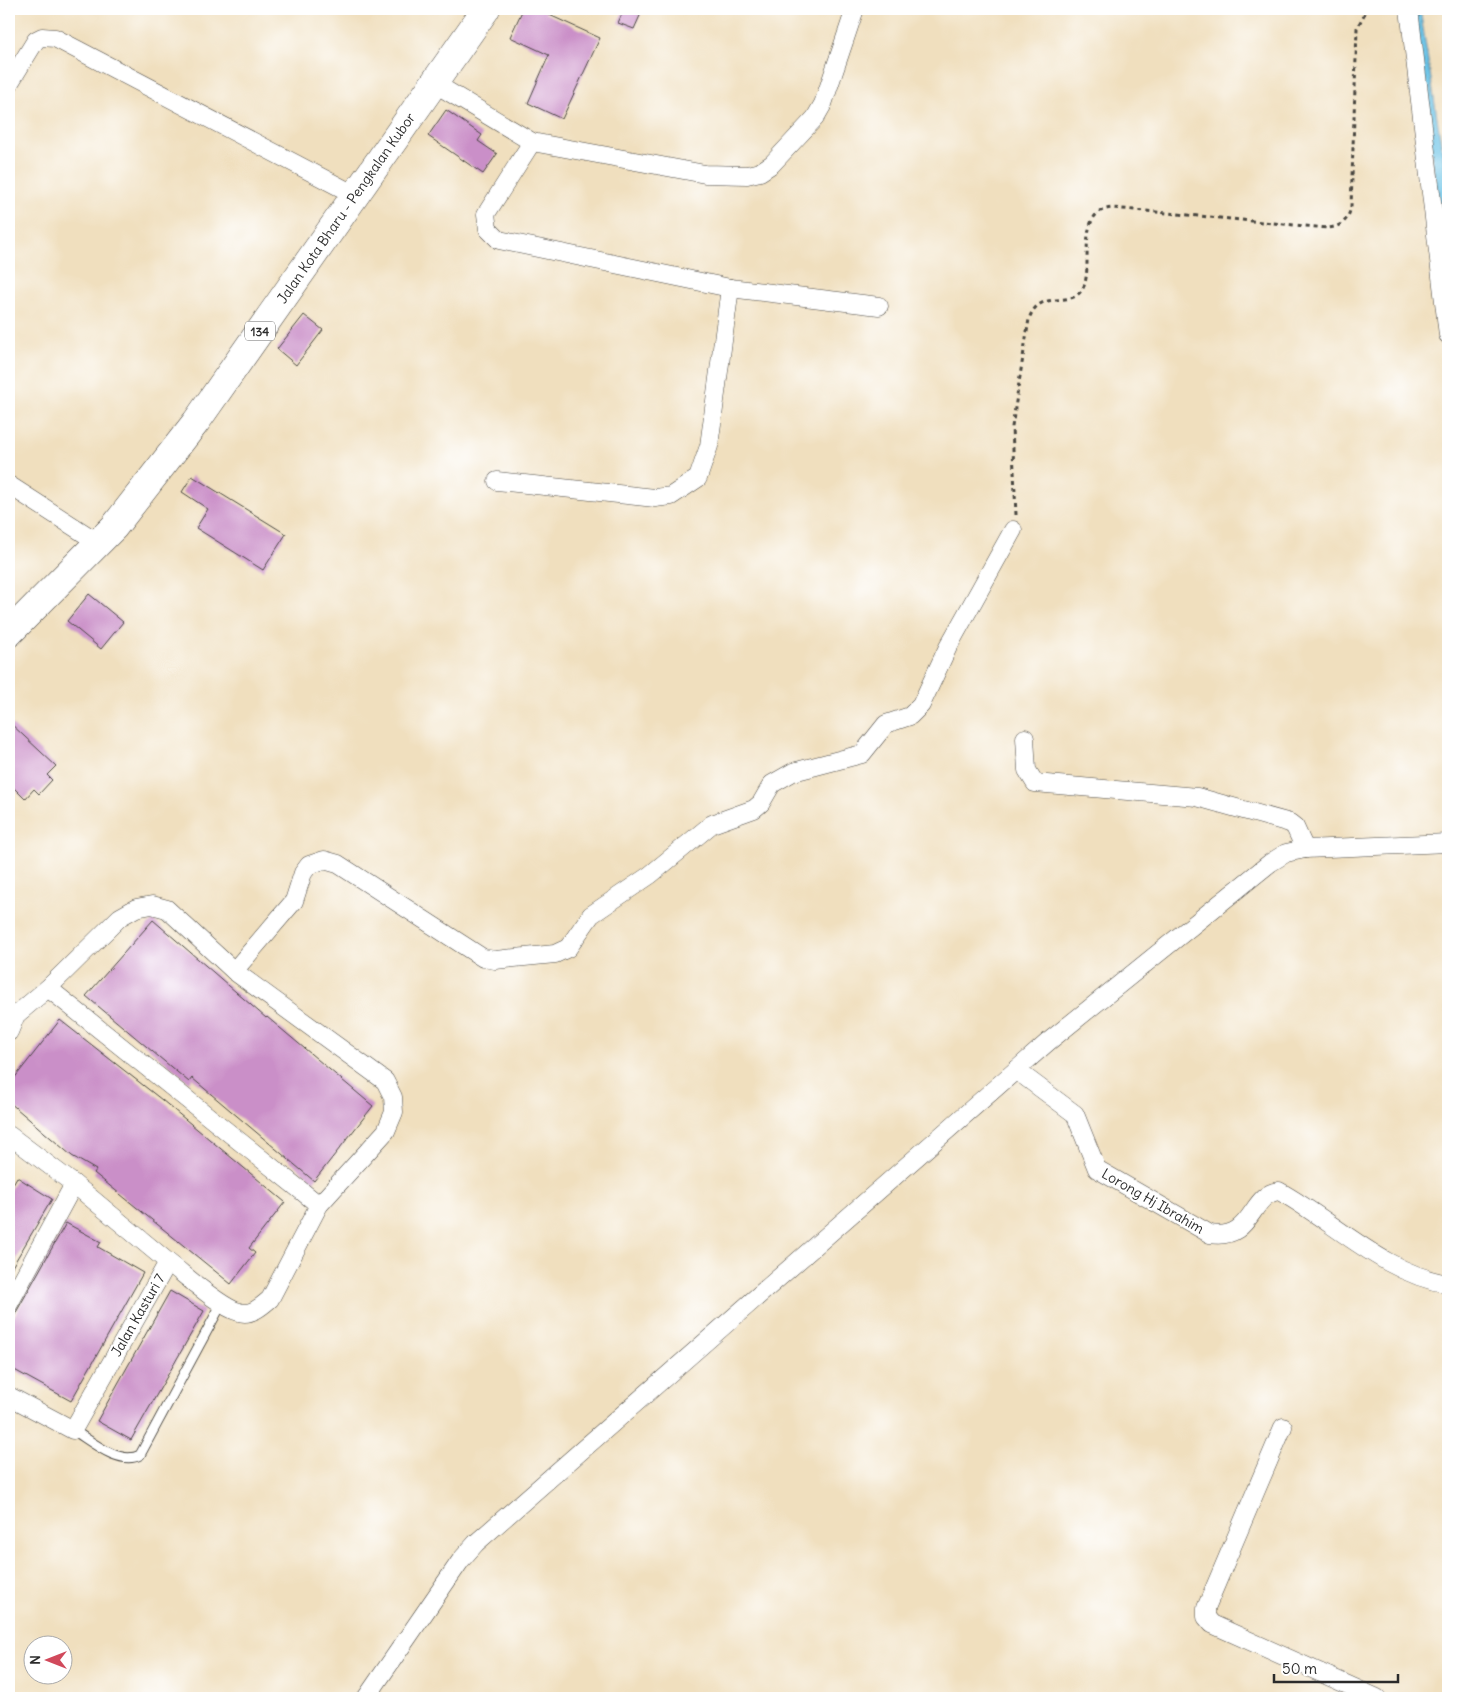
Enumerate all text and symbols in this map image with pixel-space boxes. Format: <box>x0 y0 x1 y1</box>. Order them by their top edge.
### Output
street label: Jalan Kota Bharu - Pengkalan Kubor <box>273 109 419 307</box>
road number: 134 <box>245 322 275 341</box>
street label: Lorong Hj Ibrahim <box>1099 1164 1207 1238</box>
street label: Jalan Kasturi 7 <box>107 1270 169 1360</box>
north arrow <box>22 1634 72 1684</box>
scale bar <box>1274 1652 1398 1684</box>
text: N <box>26 1655 44 1665</box>
text: 50 m <box>1282 1659 1317 1678</box>

